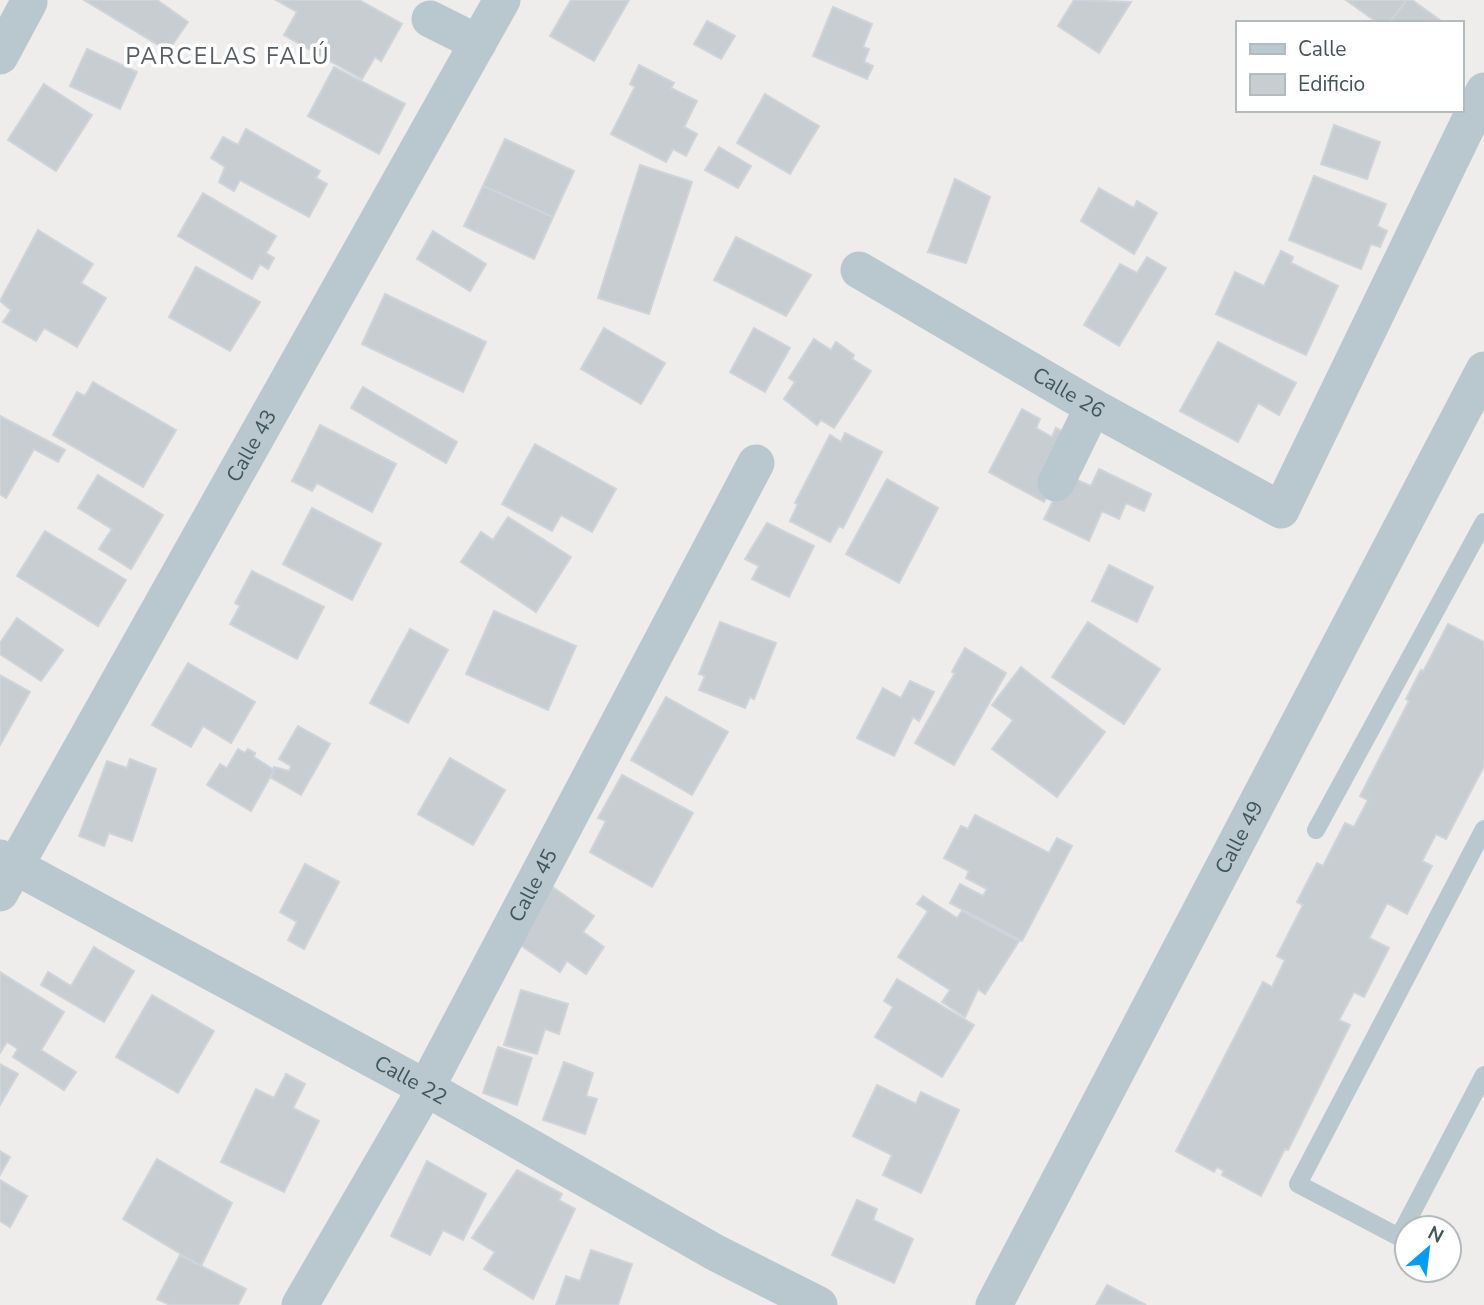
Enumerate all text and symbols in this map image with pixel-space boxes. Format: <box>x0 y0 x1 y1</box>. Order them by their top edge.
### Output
legend <box>1236 21 1463 112</box>
text: Calle <box>1298 35 1346 63</box>
district label: PARCELAS FALÚ <box>125 41 331 72</box>
text: Edificio <box>1298 70 1365 98</box>
street label: Calle 26 <box>1028 361 1110 425</box>
street label: Calle 43 <box>220 404 283 487</box>
street label: Calle 49 <box>1208 796 1270 879</box>
street label: Calle 45 <box>502 844 564 927</box>
street label: Calle 22 <box>369 1049 452 1111</box>
north arrow <box>1393 1214 1463 1284</box>
text: N <box>1423 1220 1448 1250</box>

